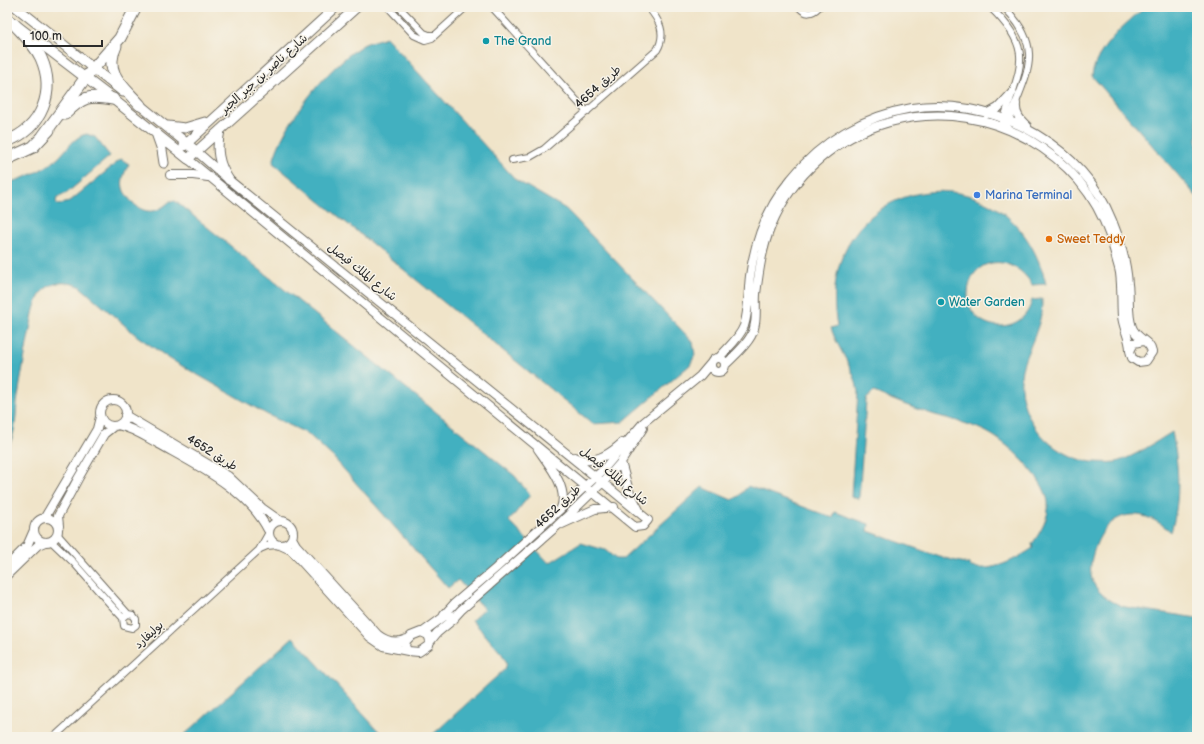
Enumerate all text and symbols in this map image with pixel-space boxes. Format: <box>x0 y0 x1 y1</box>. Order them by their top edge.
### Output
scale bar <box>24 22 102 48</box>
text: 100 m <box>30 29 62 44</box>
street label: شارع ناصر بن جبر الجبر <box>216 31 311 119</box>
place label: The Grand <box>494 34 552 49</box>
marker: The Grand <box>481 36 491 46</box>
street label: طريق 4654 <box>572 62 624 112</box>
place label: Marina Terminal <box>985 188 1072 203</box>
marker: Marina Terminal <box>972 190 982 200</box>
place label: Sweet Teddy <box>1057 232 1126 247</box>
marker: Sweet Teddy <box>1044 234 1054 244</box>
street label: شارع الملك فيصل <box>324 240 400 305</box>
place label: Water Garden <box>949 295 1025 310</box>
marker: Water Garden <box>936 297 946 307</box>
street label: طريق 4652 <box>184 432 240 474</box>
street label: شارع الملك فيصل <box>576 443 651 510</box>
street label: طريق 4652 <box>532 482 584 532</box>
street label: بوليفارد <box>131 618 167 652</box>

